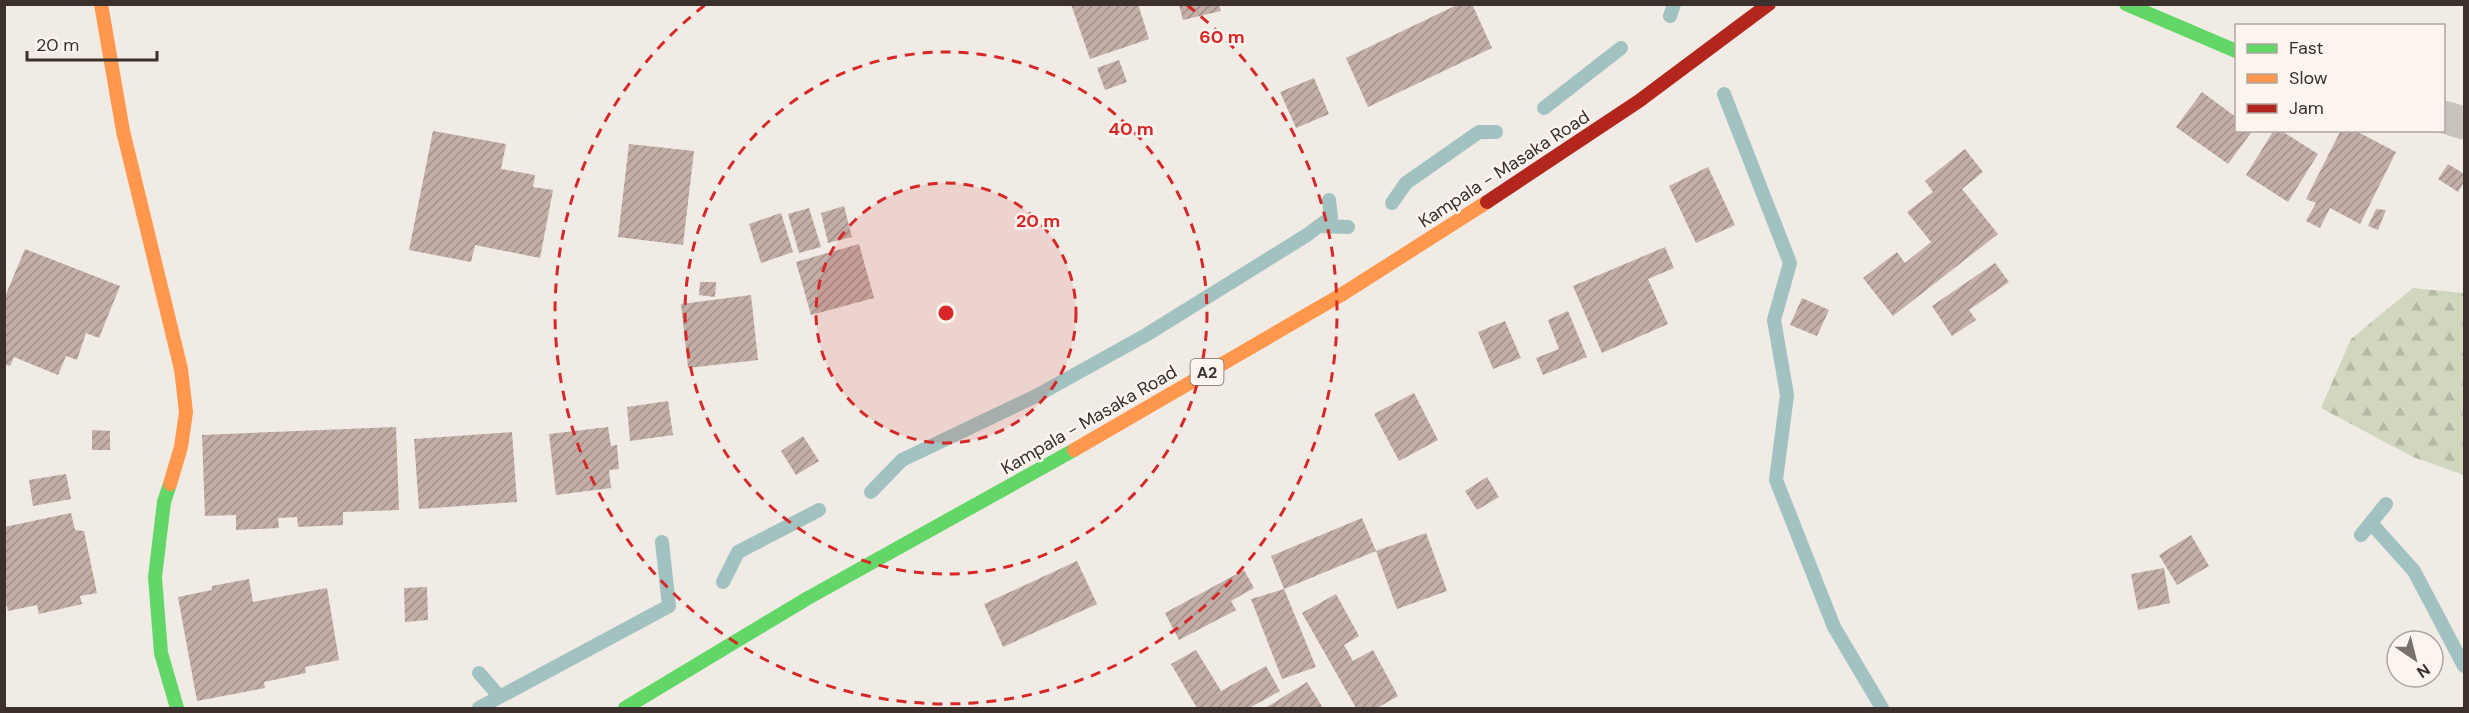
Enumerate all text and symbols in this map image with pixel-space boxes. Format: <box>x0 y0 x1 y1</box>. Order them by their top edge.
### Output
scale bar <box>27 24 158 62</box>
legend <box>2235 24 2445 132</box>
text: 60 m <box>1199 25 1245 49</box>
text: 20 m <box>36 33 79 57</box>
text: Fast <box>2289 36 2324 60</box>
text: Slow <box>2289 66 2328 90</box>
text: Jam <box>2289 96 2324 120</box>
street label: Kampala - Masaka Road <box>1414 105 1594 233</box>
text: 40 m <box>1108 117 1154 141</box>
text: 20 m <box>1016 209 1060 233</box>
centre of rings <box>936 303 956 323</box>
road number: A2 <box>1190 359 1224 385</box>
street label: Kampala - Masaka Road <box>997 360 1181 480</box>
north arrow <box>2385 629 2445 689</box>
text: N <box>2413 659 2434 683</box>

